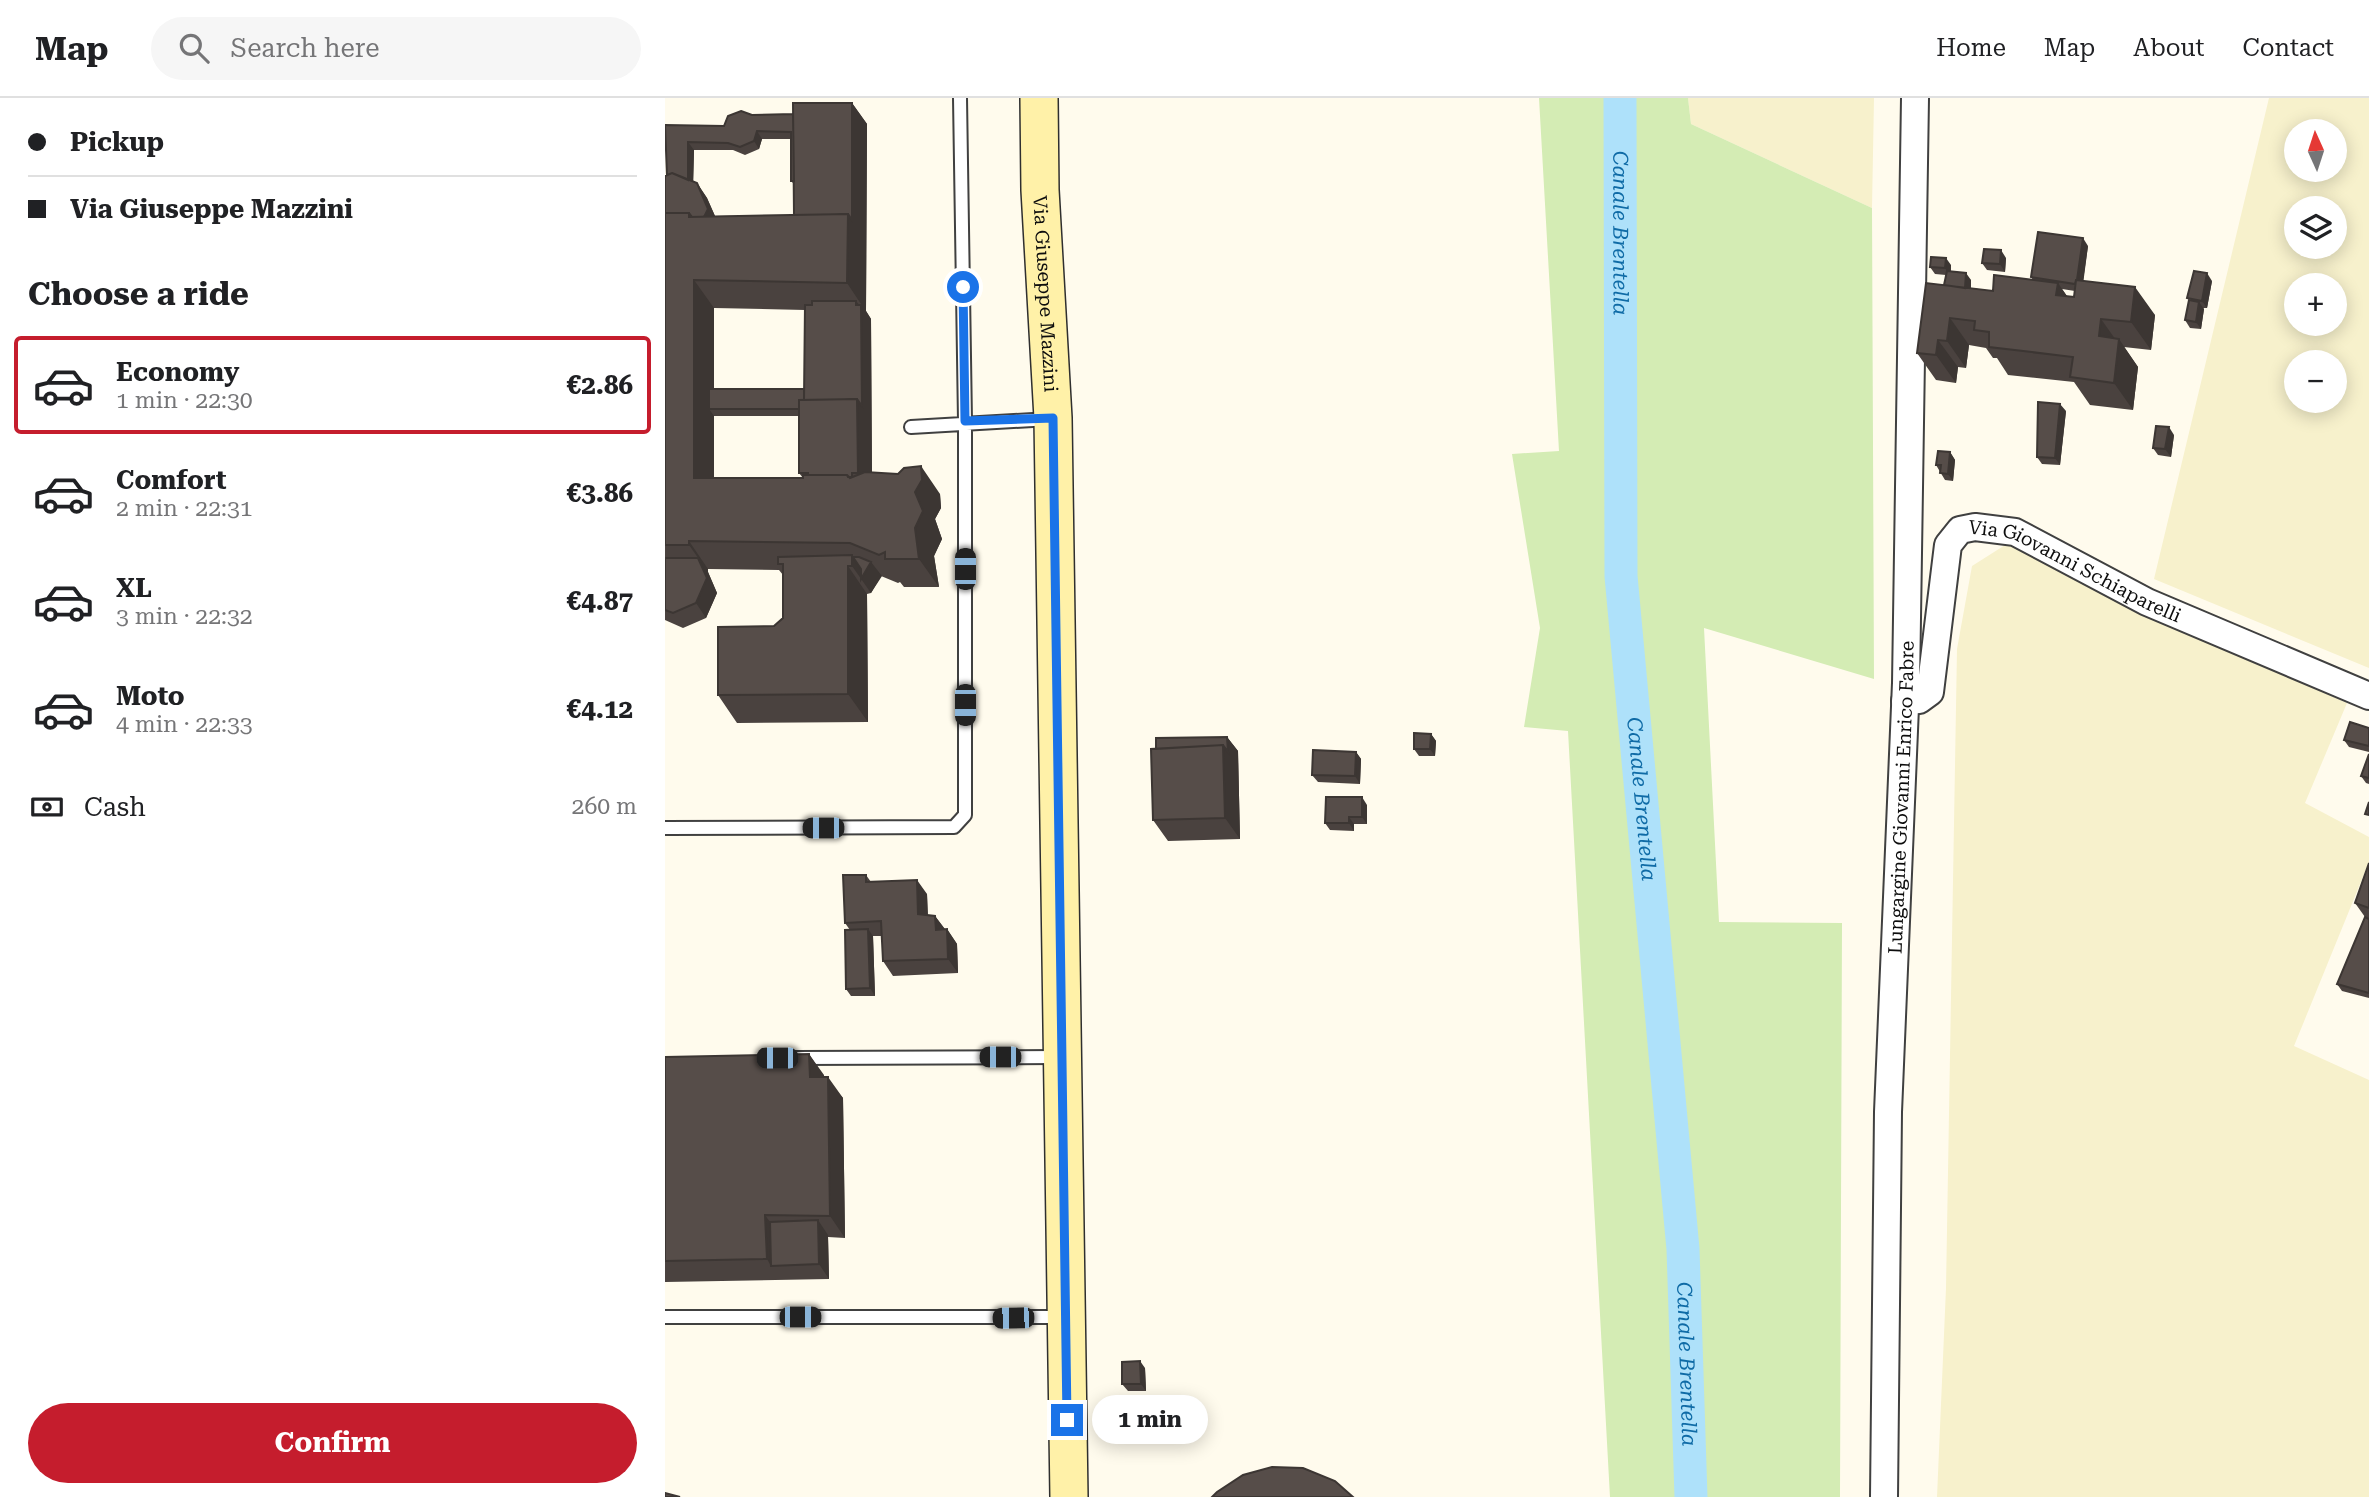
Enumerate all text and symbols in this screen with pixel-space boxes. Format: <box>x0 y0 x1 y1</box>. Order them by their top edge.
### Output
search box <box>151 17 641 80</box>
text: Map <box>35 29 109 68</box>
icon: search <box>175 29 213 67</box>
text: Search here <box>231 33 380 63</box>
text: Home <box>1936 34 2006 62</box>
text: Map <box>2044 34 2095 62</box>
text: About <box>2133 34 2204 62</box>
text: Contact <box>2242 34 2334 62</box>
north arrow <box>2284 119 2347 182</box>
map controls <box>2284 119 2347 413</box>
text: Pickup <box>70 127 164 157</box>
water label: Canale Brentella <box>1608 151 1632 315</box>
text: Via Giuseppe Mazzini <box>70 194 353 224</box>
street label: Via Giuseppe Mazzini <box>1028 195 1063 393</box>
button: layers <box>2284 196 2347 259</box>
route start <box>947 271 979 303</box>
button: + <box>2284 273 2347 336</box>
text: Choose a ride <box>28 275 249 313</box>
button: − <box>2284 350 2347 413</box>
icon: car <box>32 354 95 417</box>
text: Economy <box>116 357 239 387</box>
text: €2.86 <box>567 370 633 400</box>
text: 1 min · 22:30 <box>116 387 253 414</box>
icon: car <box>32 462 95 525</box>
text: Comfort <box>116 465 226 495</box>
text: €3.86 <box>567 478 633 508</box>
text: 2 min · 22:31 <box>116 495 253 522</box>
street label: Via Giovanni Schiaparelli <box>1967 515 2185 627</box>
car <box>955 548 976 590</box>
icon: car <box>32 570 95 633</box>
text: XL <box>116 573 152 603</box>
text: €4.87 <box>567 586 633 616</box>
text: 3 min · 22:32 <box>116 603 253 630</box>
street label: Lungargine Giovanni Enrico Fabre <box>1884 640 1919 954</box>
icon: car <box>32 678 95 741</box>
text: Moto <box>116 681 185 711</box>
car <box>955 684 976 726</box>
text: €4.12 <box>567 694 633 724</box>
text: 4 min · 22:33 <box>116 711 253 738</box>
water label: Canale Brentella <box>1622 716 1661 882</box>
icon: cash <box>28 788 66 826</box>
text: Cash <box>84 792 146 822</box>
text: 260 m <box>572 793 637 820</box>
car <box>803 818 845 839</box>
car <box>980 1047 1022 1068</box>
car <box>757 1048 799 1069</box>
water label: Canale Brentella <box>1672 1281 1701 1447</box>
car <box>780 1307 822 1328</box>
car <box>992 1307 1035 1329</box>
callout: 1 min <box>1091 1396 1207 1444</box>
button: Confirm <box>28 1403 637 1483</box>
route end <box>1051 1404 1083 1436</box>
text: 1 min <box>1118 1406 1182 1433</box>

